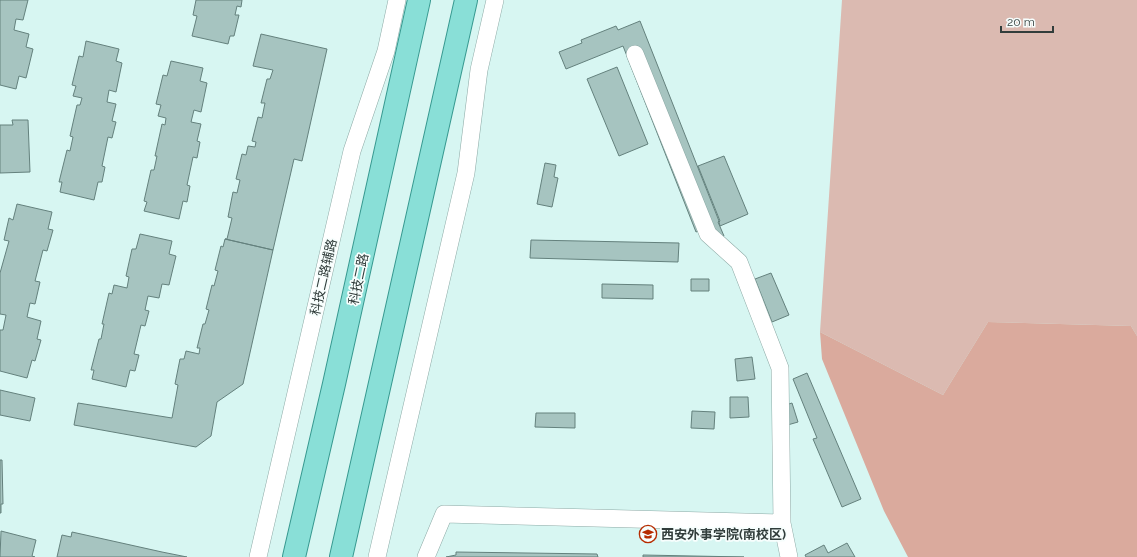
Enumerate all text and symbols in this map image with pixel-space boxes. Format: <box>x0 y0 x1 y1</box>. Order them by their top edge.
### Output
scale bar <box>1001 8 1053 34</box>
text: 20 m <box>1007 15 1035 29</box>
street label: 科技二路辅路 <box>307 237 340 317</box>
street label: 科技二路 <box>346 252 371 306</box>
school or university icon: 西安外事学院(南校区) <box>638 524 658 544</box>
place label: 西安外事学院(南校区) <box>661 527 786 542</box>

